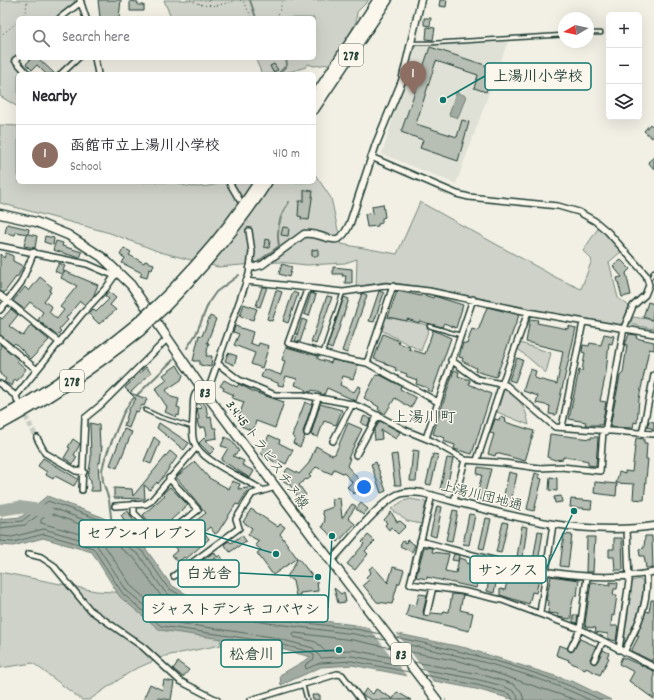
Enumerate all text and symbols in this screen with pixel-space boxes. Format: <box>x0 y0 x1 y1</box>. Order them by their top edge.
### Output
north arrow <box>558 12 594 48</box>
map controls <box>606 12 642 120</box>
button: + <box>606 12 642 48</box>
search box <box>16 16 316 60</box>
icon: search <box>30 27 52 49</box>
text: Search here <box>62 27 130 49</box>
road number: 278 <box>339 44 363 66</box>
button: − <box>606 48 642 84</box>
pin: 1 <box>400 61 426 94</box>
callout: 上湯川小学校 <box>485 63 591 90</box>
text: 上湯川小学校 <box>493 67 583 89</box>
button: layers <box>606 84 642 120</box>
text: Nearby <box>32 86 76 110</box>
text: 函館市立上湯川小学校 <box>70 136 220 158</box>
text: 1 <box>44 145 46 164</box>
text: 410 m <box>273 145 300 164</box>
text: School <box>70 158 102 177</box>
road number: 278 <box>60 370 84 392</box>
road number: 83 <box>195 381 215 403</box>
street label: 3.4.45 トラピスチヌ線 <box>220 397 313 514</box>
district label: 上湯川町 <box>392 407 456 430</box>
your location <box>354 477 374 497</box>
street label: 上湯川団地通 <box>438 477 525 517</box>
callout: セブン-イレブン <box>79 520 205 547</box>
text: セブン-イレブン <box>87 524 197 546</box>
callout: サンクス <box>470 556 546 583</box>
callout: 白光舎 <box>178 560 239 587</box>
text: サンクス <box>478 561 538 583</box>
text: 白光舎 <box>186 564 232 586</box>
callout: ジャストデンキ コバヤシ <box>143 595 328 622</box>
text: ジャストデンキ コバヤシ <box>150 600 320 622</box>
callout: 松倉川 <box>221 640 282 667</box>
road number: 83 <box>391 643 411 665</box>
text: 松倉川 <box>229 645 275 667</box>

